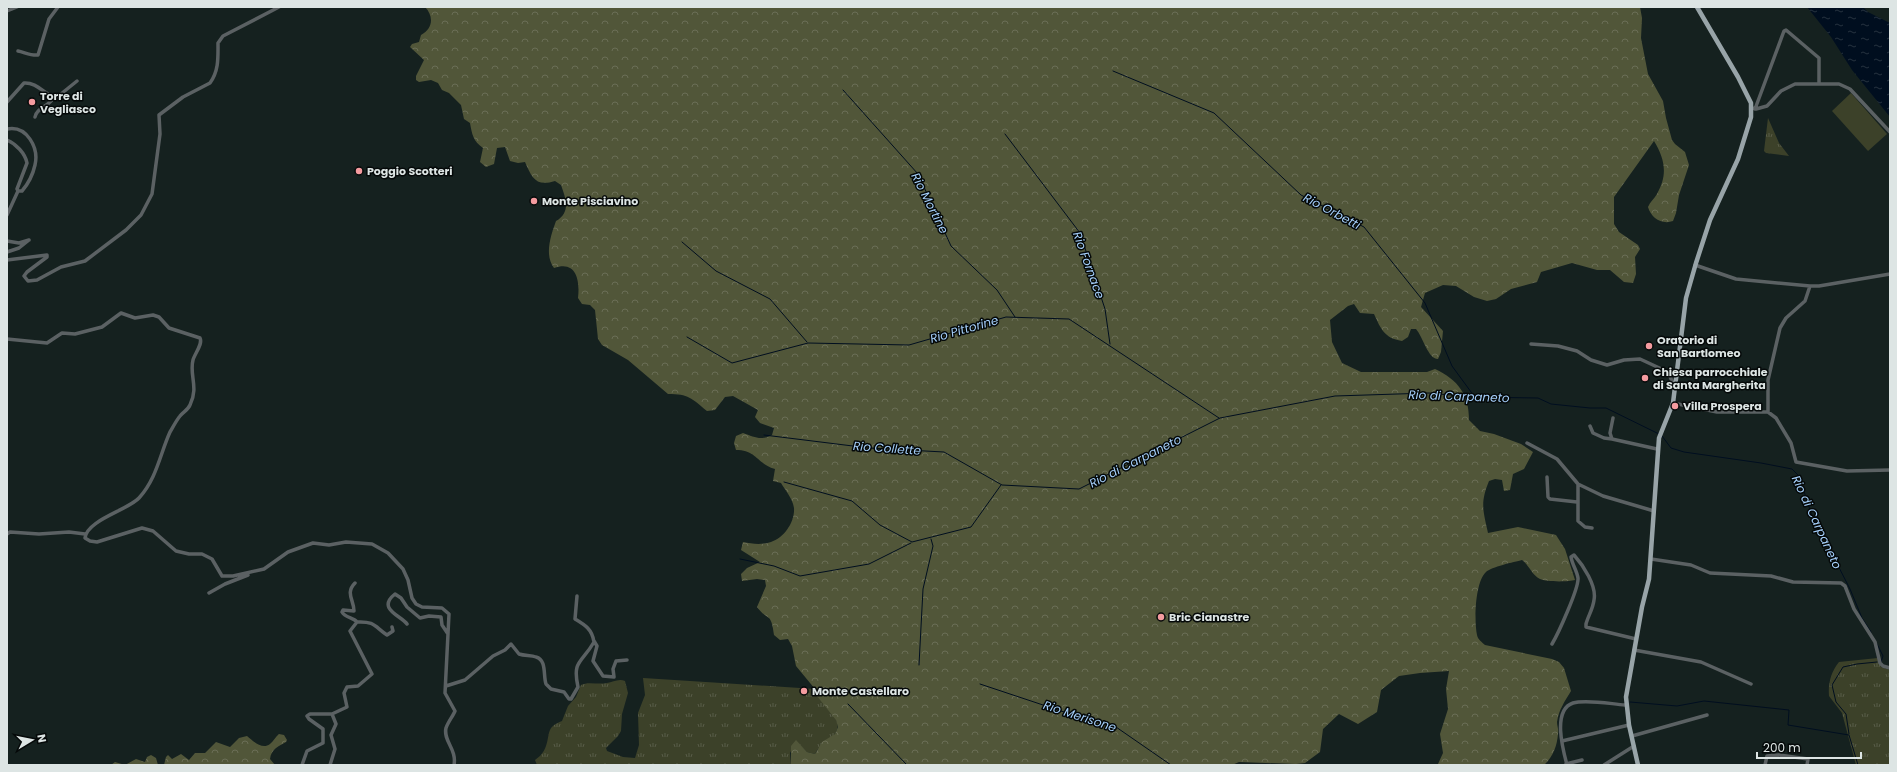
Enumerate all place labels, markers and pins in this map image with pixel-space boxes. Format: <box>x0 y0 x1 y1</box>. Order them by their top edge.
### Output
place label: Torre di Vegliasco <box>40 88 96 117</box>
marker: Torre di Vegliasco <box>27 97 37 107</box>
place label: Poggio Scotteri <box>367 163 452 179</box>
marker: Poggio Scotteri <box>354 166 364 176</box>
place label: Monte Pisciavino <box>542 193 638 209</box>
marker: Monte Pisciavino <box>529 196 539 206</box>
place label: Oratorio di San Bartlomeo <box>1657 332 1741 361</box>
marker: Oratorio di San Bartlomeo <box>1644 341 1654 351</box>
place label: Chiesa parrocchiale di Santa Margherita <box>1653 364 1768 393</box>
marker: Chiesa parrocchiale di Santa Margherita <box>1640 373 1650 383</box>
place label: Villa Prospera <box>1683 398 1762 414</box>
marker: Villa Prospera <box>1670 401 1680 411</box>
place label: Bric Cianastre <box>1169 609 1249 625</box>
marker: Bric Cianastre <box>1156 612 1166 622</box>
place label: Monte Castellaro <box>812 683 909 699</box>
marker: Monte Castellaro <box>799 686 809 696</box>

